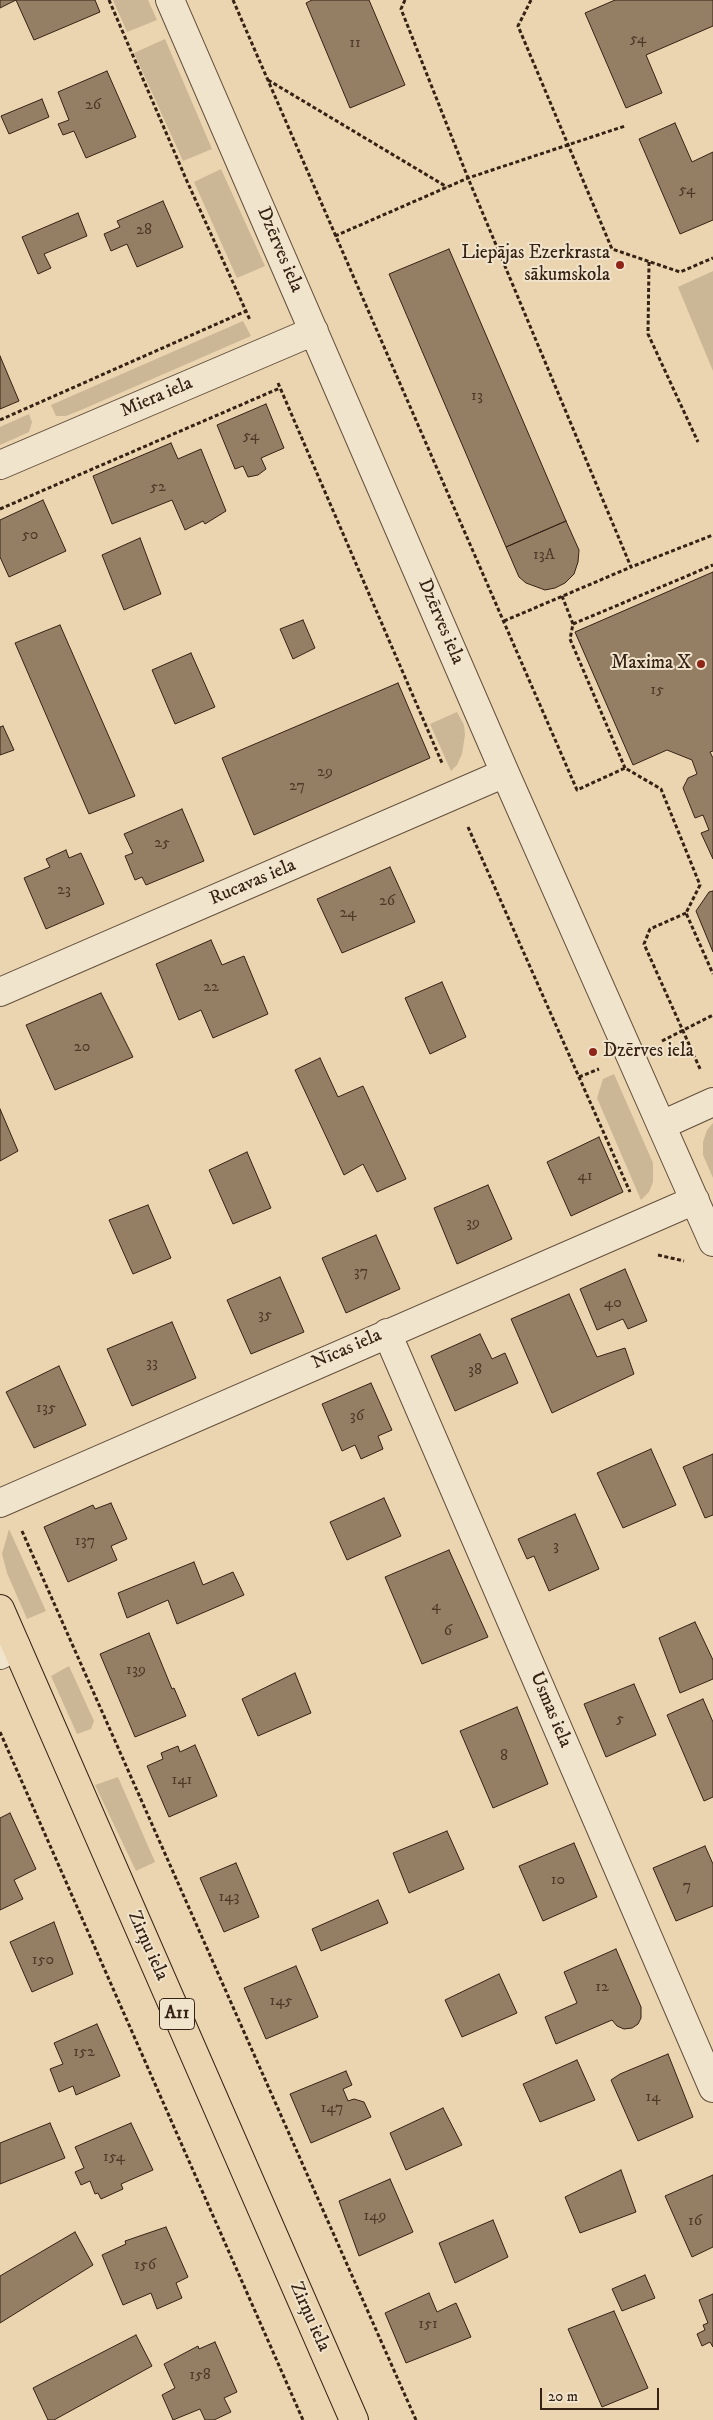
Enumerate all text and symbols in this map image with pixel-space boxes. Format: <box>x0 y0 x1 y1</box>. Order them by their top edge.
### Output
house number: 54 <box>630 30 646 50</box>
house number: 11 <box>349 34 361 54</box>
house number: 26 <box>85 96 101 116</box>
house number: 54 <box>679 181 695 201</box>
street label: Dzērves iela <box>251 204 307 296</box>
house number: 28 <box>136 221 152 241</box>
place label: Liepājas Ezerkrasta sākumskola <box>461 243 610 287</box>
marker: Liepājas Ezerkrasta sākumskola <box>614 259 626 271</box>
street label: Miera iela <box>118 373 196 423</box>
house number: 13 <box>471 387 483 407</box>
house number: 54 <box>243 427 259 447</box>
house number: 52 <box>150 478 166 498</box>
house number: 50 <box>22 526 38 546</box>
house number: 13A <box>533 546 555 566</box>
street label: Dzērves iela <box>412 576 468 668</box>
place label: Maxima X <box>611 653 691 675</box>
marker: Maxima X <box>695 658 707 670</box>
house number: 15 <box>650 681 664 701</box>
house number: 29 <box>317 763 333 783</box>
house number: 27 <box>289 777 305 797</box>
house number: 25 <box>154 834 170 854</box>
street label: Rucavas iela <box>206 855 300 911</box>
house number: 23 <box>57 881 71 901</box>
house number: 26 <box>379 892 395 912</box>
house number: 24 <box>339 904 357 924</box>
house number: 22 <box>203 978 219 998</box>
house number: 20 <box>74 1038 90 1058</box>
place label: Dzērves iela <box>603 1041 694 1063</box>
marker: Dzērves iela <box>587 1046 599 1058</box>
house number: 41 <box>577 1167 593 1187</box>
house number: 39 <box>466 1214 480 1234</box>
house number: 37 <box>354 1263 368 1283</box>
house number: 40 <box>604 1294 622 1314</box>
house number: 35 <box>258 1306 272 1326</box>
street label: Nīcas iela <box>309 1325 385 1375</box>
house number: 33 <box>146 1354 158 1374</box>
house number: 38 <box>468 1361 482 1381</box>
house number: 135 <box>36 1399 56 1419</box>
house number: 36 <box>350 1407 364 1427</box>
house number: 137 <box>75 1532 95 1552</box>
house number: 3 <box>553 1537 559 1557</box>
house number: 4 <box>431 1597 441 1617</box>
house number: 6 <box>444 1622 452 1642</box>
house number: 139 <box>126 1661 146 1681</box>
street label: Usmas iela <box>524 1669 576 1751</box>
house number: 5 <box>616 1710 624 1730</box>
house number: 8 <box>500 1747 508 1767</box>
house number: 141 <box>172 1771 192 1791</box>
house number: 10 <box>551 1871 565 1891</box>
house number: 7 <box>683 1877 691 1897</box>
house number: 143 <box>218 1888 240 1908</box>
street label: Zirņu iela <box>122 1908 172 1984</box>
house number: 150 <box>32 1951 54 1971</box>
house number: 12 <box>595 1978 609 1998</box>
house number: 145 <box>270 1992 292 2012</box>
road number: A11 <box>160 1998 194 2030</box>
house number: 152 <box>73 2043 95 2063</box>
house number: 14 <box>645 2088 661 2108</box>
house number: 147 <box>321 2099 343 2119</box>
house number: 154 <box>103 2148 125 2168</box>
house number: 149 <box>363 2207 387 2227</box>
house number: 16 <box>688 2212 702 2232</box>
house number: 156 <box>134 2256 156 2276</box>
street label: Zirņu iela <box>284 2279 334 2355</box>
house number: 151 <box>418 2315 438 2335</box>
house number: 158 <box>189 2366 211 2386</box>
scale bar <box>543 2378 662 2410</box>
text: 20 m <box>548 2387 578 2406</box>

